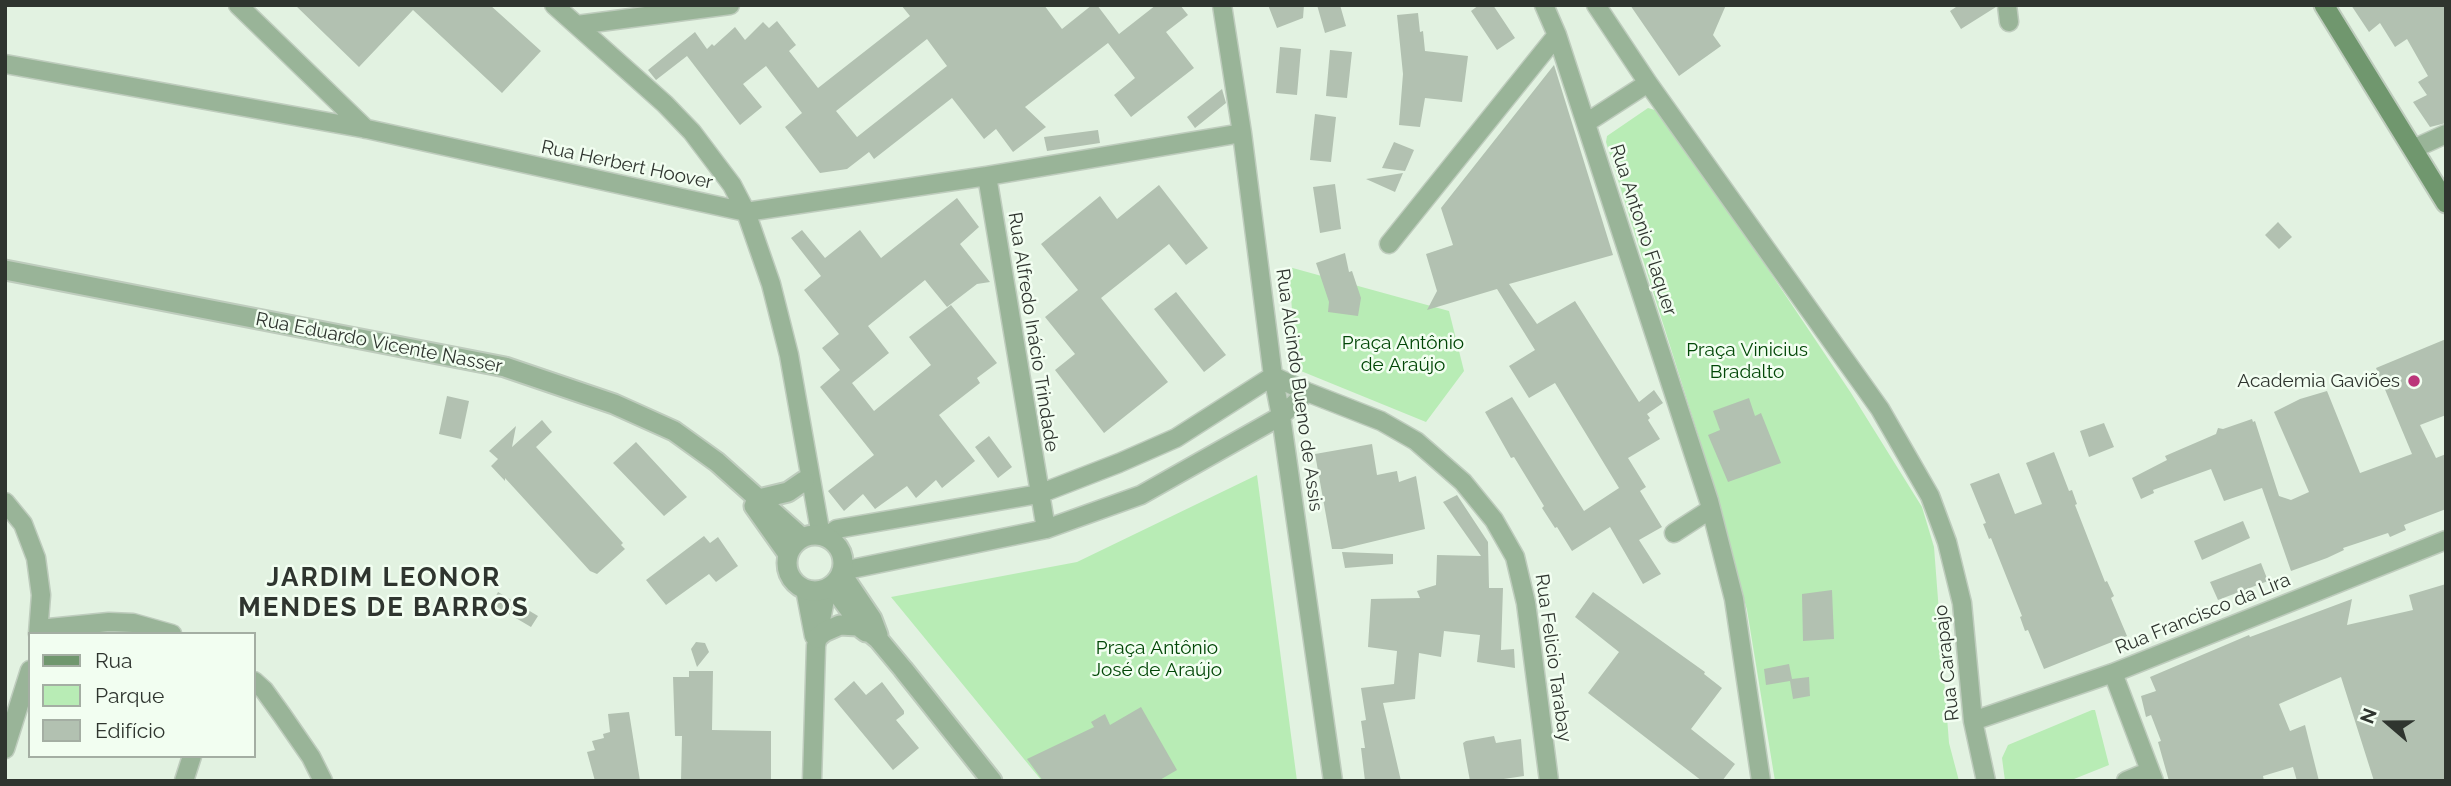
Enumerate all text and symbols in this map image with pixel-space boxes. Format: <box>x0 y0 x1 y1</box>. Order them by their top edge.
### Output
street label: Rua Herbert Hoover <box>539 136 715 194</box>
street label: Rua Antonio Flaquer <box>1605 141 1681 319</box>
street label: Rua Alfredo Inácio Trindade <box>1003 211 1063 453</box>
street label: Rua Alcindo Bueno de Assis <box>1271 267 1327 513</box>
street label: Rua Eduardo Vicente Nasser <box>254 308 504 378</box>
park label: Praça Antônio de Araújo <box>1342 332 1464 376</box>
park label: Praça Vinicius Bradalto <box>1686 339 1808 383</box>
place label: Academia Gaviões <box>2237 370 2400 392</box>
marker: Academia Gaviões <box>2406 373 2422 389</box>
district label: JARDIM LEONOR MENDES DE BARROS <box>240 562 528 624</box>
street label: Rua Francisco da Lira <box>2112 568 2294 660</box>
street label: Rua Felicio Tarabay <box>1530 572 1576 744</box>
street label: Rua Carapajo <box>1930 604 1964 722</box>
legend <box>28 632 256 758</box>
park label: Praça Antônio José de Araújo <box>1092 637 1222 681</box>
text: Rua <box>95 648 132 673</box>
text: Parque <box>95 683 164 708</box>
north arrow <box>2353 688 2423 758</box>
text: N <box>2355 705 2381 726</box>
text: Edifício <box>95 718 165 743</box>

